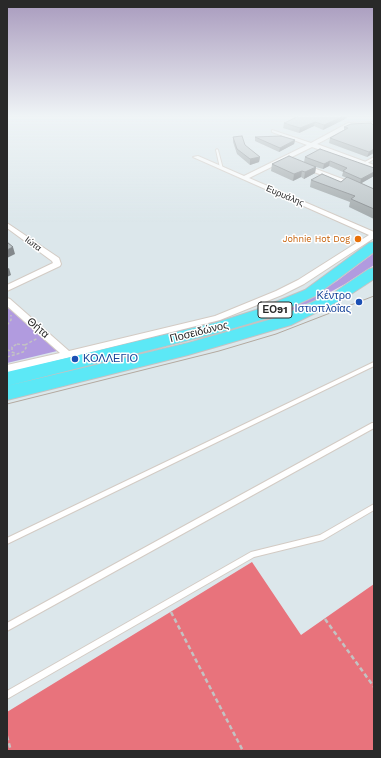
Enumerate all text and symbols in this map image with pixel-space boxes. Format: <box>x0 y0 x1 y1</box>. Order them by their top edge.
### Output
street label: Ευρυάλης <box>264 183 306 209</box>
street label: Ιώτα <box>23 234 43 254</box>
place label: Johnie Hot Dog <box>282 234 350 244</box>
marker: Johnie Hot Dog <box>353 234 363 244</box>
place label: Κέντρο Ιστιοπλοΐας <box>295 289 351 315</box>
marker: Κέντρο Ιστιοπλοΐας <box>354 297 364 307</box>
road number: ΕΟ91 <box>258 302 292 318</box>
street label: Θήτα <box>24 315 52 341</box>
street label: Ποσειδώνος <box>168 318 230 346</box>
place label: ΚΟΛΛΕΓΙΟ <box>83 352 138 366</box>
marker: ΚΟΛΛΕΓΙΟ <box>70 354 80 364</box>

